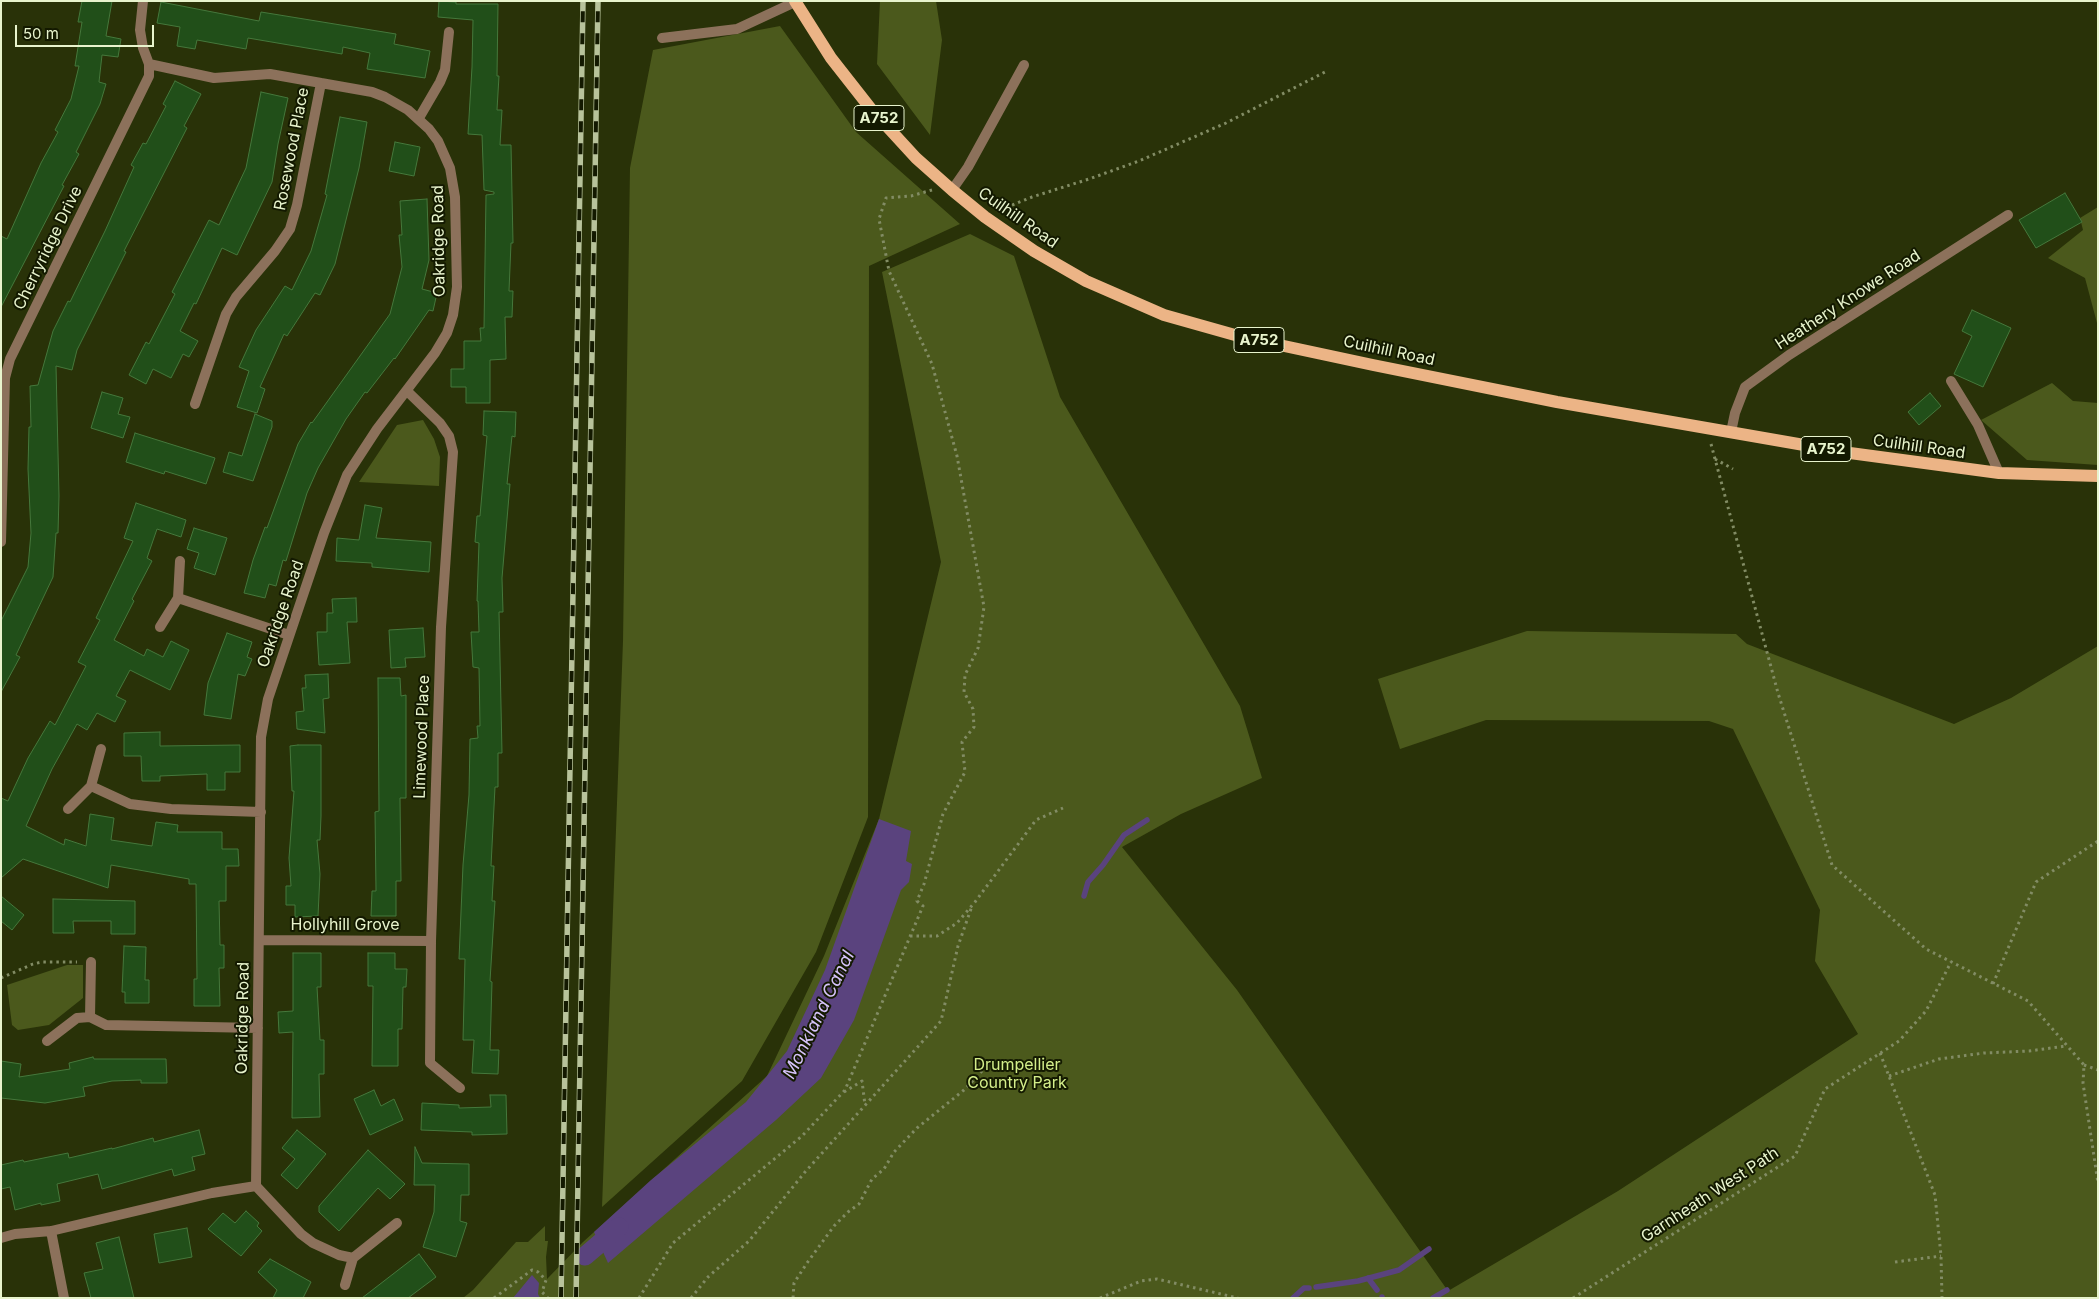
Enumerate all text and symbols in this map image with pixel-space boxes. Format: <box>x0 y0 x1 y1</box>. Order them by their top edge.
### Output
scale bar <box>18 15 156 47</box>
text: 50 m <box>23 24 59 43</box>
street label: Rosewood Place <box>271 86 313 212</box>
road number: A752 <box>854 106 904 130</box>
street label: Cherryridge Drive <box>10 183 86 313</box>
street label: Cuilhill Road <box>974 183 1062 253</box>
street label: Oakridge Road <box>428 185 450 297</box>
street label: Heathery Knowe Road <box>1772 246 1924 354</box>
road number: A752 <box>1234 328 1284 352</box>
street label: Cuilhill Road <box>1341 332 1437 370</box>
street label: Cuilhill Road <box>1872 431 1966 463</box>
road number: A752 <box>1801 436 1851 462</box>
street label: Oakridge Road <box>254 558 308 670</box>
street label: Limewood Place <box>410 675 434 799</box>
street label: Hollyhill Grove <box>291 915 399 935</box>
water label: Monkland Canal <box>779 947 859 1083</box>
street label: Oakridge Road <box>232 962 254 1074</box>
park label: Drumpellier Country Park <box>967 1055 1067 1093</box>
street label: Garnheath West Path <box>1638 1143 1782 1247</box>

